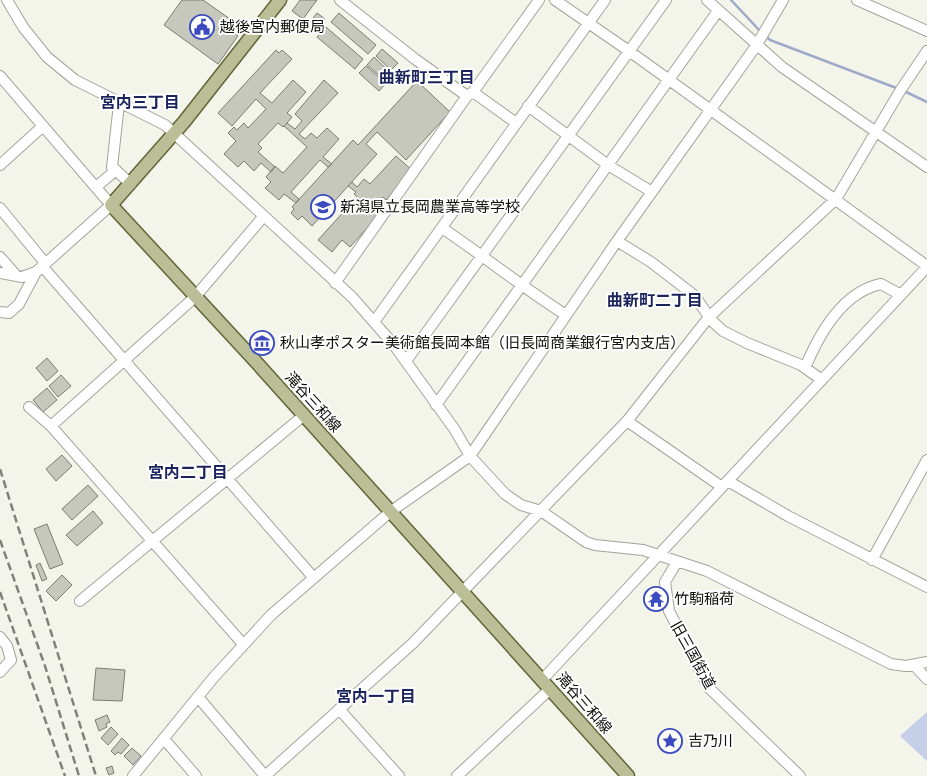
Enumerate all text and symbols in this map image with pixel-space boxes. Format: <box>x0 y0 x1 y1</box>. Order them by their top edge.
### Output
public building icon: 越後宮内郵便局 <box>189 14 215 40</box>
place label: 越後宮内郵便局 <box>219 18 325 36</box>
district label: 曲新町三丁目 <box>379 68 475 87</box>
district label: 宮内三丁目 <box>100 93 180 112</box>
school or university icon: 新潟県立長岡農業高等学校 <box>310 194 336 220</box>
place label: 新潟県立長岡農業高等学校 <box>340 198 520 216</box>
district label: 曲新町二丁目 <box>607 291 703 310</box>
museum icon: 秋山孝ポスター美術館長岡本館（旧長岡商業銀行宮内支店） <box>249 330 275 356</box>
place label: 秋山孝ポスター美術館長岡本館（旧長岡商業銀行宮内支店） <box>280 334 685 352</box>
street label: 滝谷三和線 <box>281 368 345 436</box>
district label: 宮内二丁目 <box>148 463 228 482</box>
temple icon: 竹駒稲荷 <box>643 586 669 612</box>
place label: 竹駒稲荷 <box>674 590 734 608</box>
street label: 旧三国街道 <box>667 618 719 692</box>
street label: 滝谷三和線 <box>553 669 615 737</box>
district label: 宮内一丁目 <box>336 687 416 706</box>
place icon: 吉乃川 <box>657 728 683 754</box>
place label: 吉乃川 <box>688 732 733 750</box>

